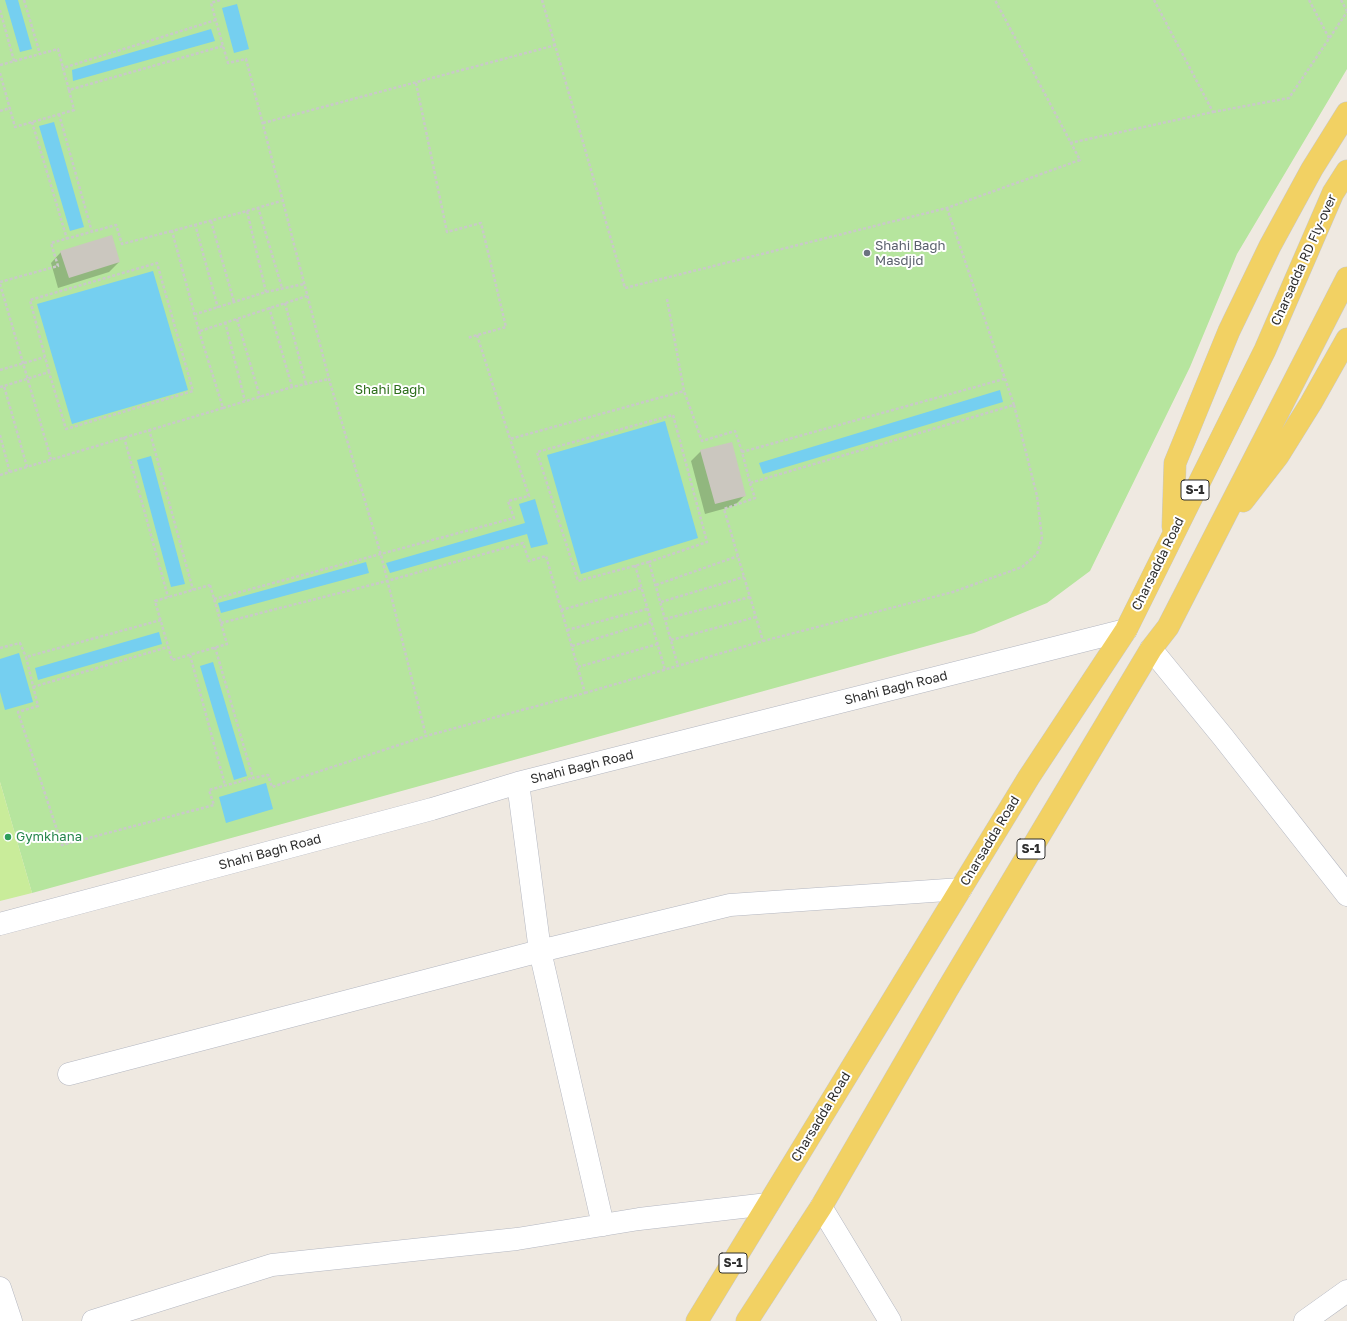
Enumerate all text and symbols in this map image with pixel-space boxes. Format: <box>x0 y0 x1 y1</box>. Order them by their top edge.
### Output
street label: Charsadda RD Fly-over <box>1268 192 1340 328</box>
place label: Shahi Bagh Masdjid <box>875 238 945 269</box>
marker: Shahi Bagh Masdjid <box>862 248 872 258</box>
park label: Shahi Bagh <box>355 382 425 398</box>
road number: S-1 <box>1181 480 1209 500</box>
street label: Charsadda Road <box>1129 515 1187 613</box>
street label: Shahi Bagh Road <box>843 668 949 708</box>
street label: Shahi Bagh Road <box>529 747 635 787</box>
street label: Charsadda Road <box>957 793 1023 889</box>
place label: Gymkhana <box>16 829 82 845</box>
street label: Shahi Bagh Road <box>217 831 323 873</box>
marker: Gymkhana <box>3 832 13 842</box>
road number: S-1 <box>1017 839 1045 859</box>
street label: Charsadda Road <box>788 1069 854 1165</box>
road number: S-1 <box>719 1253 747 1273</box>

